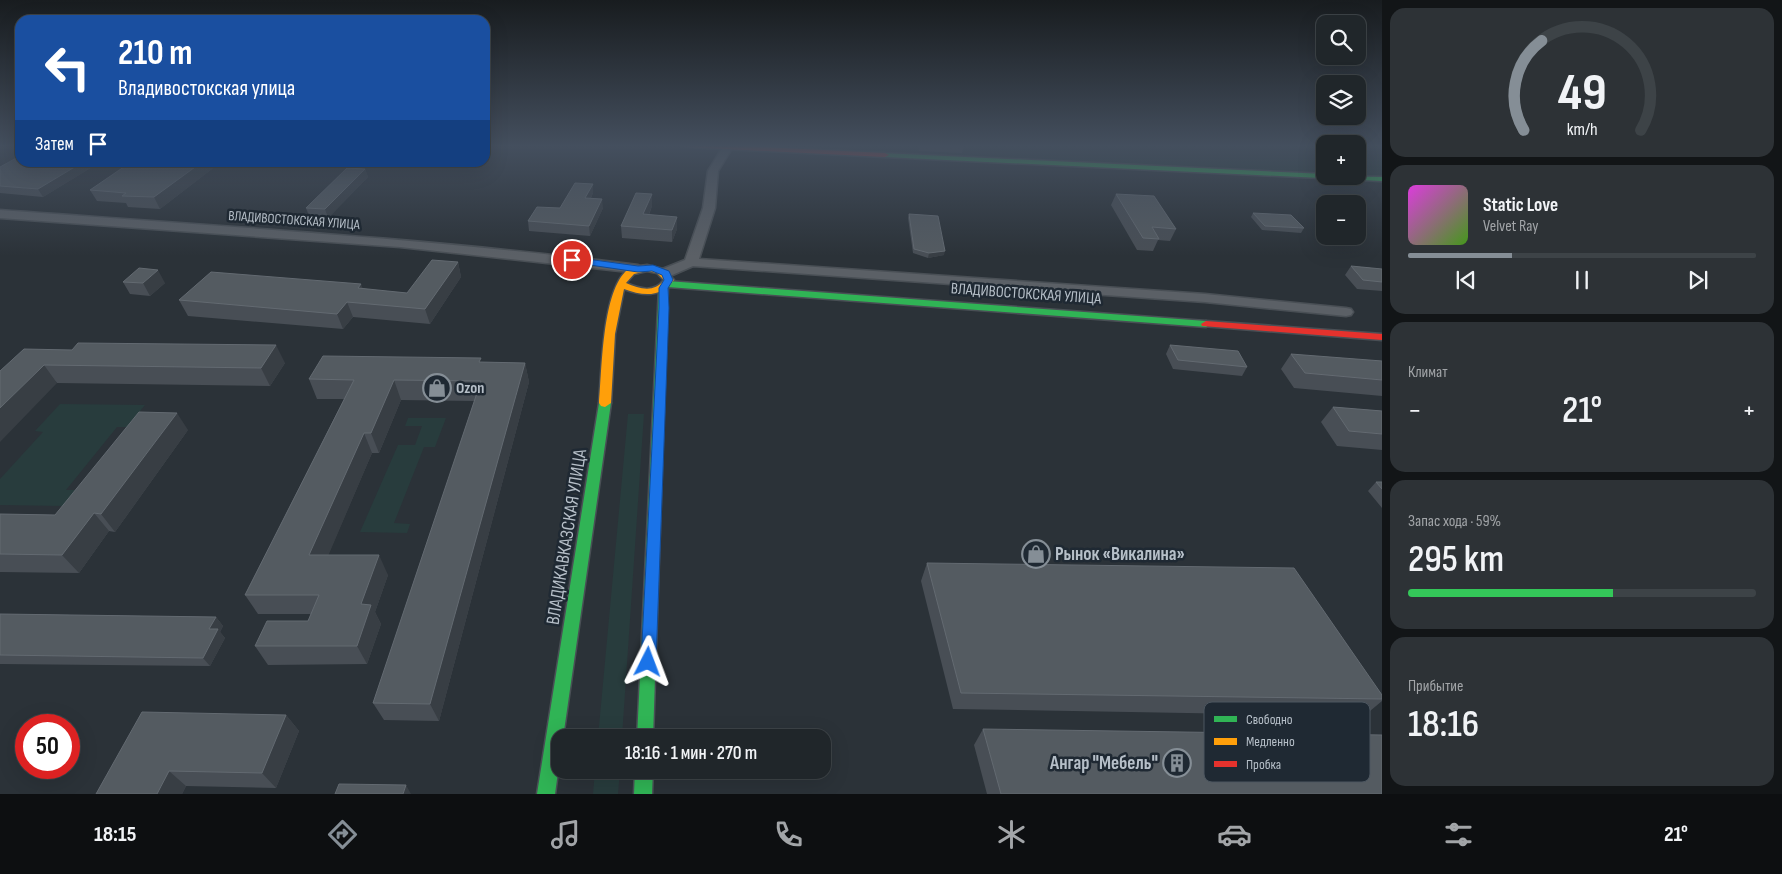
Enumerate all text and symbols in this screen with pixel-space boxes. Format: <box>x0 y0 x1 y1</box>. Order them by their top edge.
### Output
map controls <box>1316 15 1366 245</box>
button: search <box>1316 15 1366 65</box>
text: 210 m <box>118 32 192 75</box>
icon: left <box>35 35 100 100</box>
text: 49 <box>1558 62 1606 125</box>
text: Владивостокская улица <box>118 75 295 102</box>
button: layers <box>1316 75 1366 125</box>
text: km/h <box>1567 119 1597 140</box>
icon: arrive <box>84 130 112 158</box>
text: Затем <box>35 133 74 156</box>
button: + <box>1316 135 1366 185</box>
text: Static Love <box>1483 194 1558 217</box>
button: − <box>1316 195 1366 245</box>
street label: ВЛАДИВОСТОКСКАЯ УЛИЦА <box>228 207 361 233</box>
text: Velvet Ray <box>1483 217 1538 236</box>
pin <box>551 239 593 281</box>
icon: arrive <box>558 246 586 274</box>
icon: previous <box>1452 266 1480 294</box>
icon: pause <box>1568 266 1596 294</box>
icon: next <box>1684 266 1712 294</box>
street label: ВЛАДИВОСТОКСКАЯ УЛИЦА <box>950 279 1102 309</box>
text: Климат <box>1408 363 1448 382</box>
shop icon: Ozon <box>422 373 452 403</box>
place label: Ozon <box>456 379 484 398</box>
text: 21° <box>1562 388 1602 433</box>
text: − <box>1408 394 1422 427</box>
text: + <box>1742 394 1756 427</box>
street label: ВЛАДИКАВКАЗСКАЯ УЛИЦА <box>542 447 592 626</box>
text: Запас хода · 59% <box>1408 512 1501 531</box>
text: 295 km <box>1408 537 1504 582</box>
shop icon: Рынок «Викалина» <box>1021 539 1051 569</box>
place label: Рынок «Викалина» <box>1055 543 1185 566</box>
position arrow <box>621 635 673 687</box>
text: Прибытие <box>1408 677 1463 696</box>
legend <box>1204 702 1370 782</box>
text: 18:16 <box>1408 702 1479 747</box>
text: Свободно <box>1246 711 1293 728</box>
speed limit sign: 50 <box>15 714 80 779</box>
text: Медленно <box>1246 733 1295 750</box>
text: 18:16 · 1 мин · 270 m <box>625 742 757 765</box>
building icon: Ангар "Мебель" <box>1162 748 1192 778</box>
place label: Ангар "Мебель" <box>1049 752 1158 775</box>
text: Пробка <box>1246 756 1281 773</box>
icon: directions <box>325 817 360 852</box>
icon: music <box>548 817 583 852</box>
icon: phone <box>771 817 806 852</box>
icon: climate <box>994 817 1029 852</box>
icon: car <box>1217 817 1252 852</box>
icon: filters <box>1441 817 1476 852</box>
text: 18:15 <box>94 821 136 848</box>
text: 21° <box>1664 821 1688 848</box>

